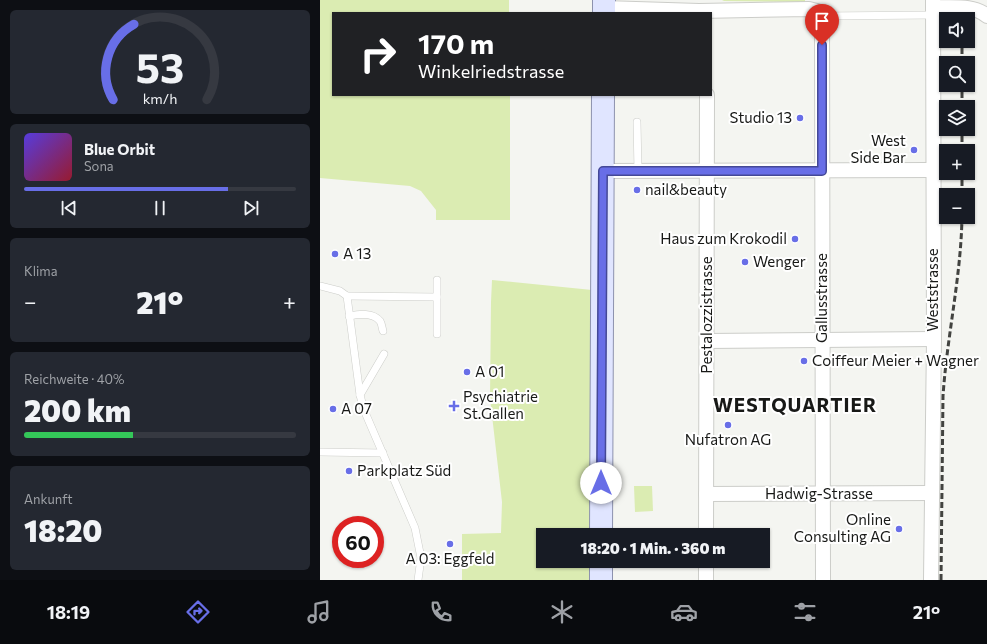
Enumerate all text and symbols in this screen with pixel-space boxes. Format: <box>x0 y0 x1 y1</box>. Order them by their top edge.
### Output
pin <box>805 4 839 45</box>
icon: arrive <box>811 10 833 32</box>
map controls <box>939 12 975 224</box>
button: sound <box>939 12 975 48</box>
text: 170 m <box>418 26 494 60</box>
icon: right <box>352 28 404 80</box>
text: 53 <box>136 41 184 92</box>
button: search <box>939 56 975 92</box>
text: Winkelriedstrasse <box>418 60 564 82</box>
text: km/h <box>143 89 177 107</box>
button: layers <box>939 100 975 136</box>
place label: Studio 13 <box>730 108 792 126</box>
marker: Studio 13 <box>795 113 805 123</box>
place label: West Side Bar <box>850 131 906 166</box>
text: Blue Orbit <box>84 140 155 158</box>
button: + <box>939 144 975 180</box>
marker: West Side Bar <box>909 145 919 155</box>
text: Sona <box>84 158 114 174</box>
place label: nail&beauty <box>645 180 727 198</box>
marker: nail&beauty <box>632 185 642 195</box>
button: − <box>939 188 975 224</box>
icon: previous <box>58 197 80 219</box>
icon: pause <box>149 197 171 219</box>
icon: next <box>240 197 262 219</box>
place label: Haus zum Krokodil <box>660 229 787 247</box>
marker: Haus zum Krokodil <box>790 234 800 244</box>
place label: A 13 <box>343 244 371 262</box>
street label: Weststrasse <box>923 248 941 332</box>
marker: A 13 <box>330 249 340 259</box>
place label: Wenger <box>753 252 806 270</box>
street label: Gallusstrasse <box>812 253 830 343</box>
street label: Pestalozzistrasse <box>697 256 715 374</box>
marker: Wenger <box>740 257 750 267</box>
text: Klima <box>24 263 58 279</box>
text: 21° <box>136 283 183 320</box>
text: − <box>24 288 37 315</box>
text: + <box>283 288 296 315</box>
place label: Coiffeur Meier + Wagner <box>812 351 979 369</box>
marker: Coiffeur Meier + Wagner <box>799 356 809 366</box>
place label: A 01 <box>475 362 504 380</box>
marker: A 01 <box>462 367 472 377</box>
text: Reichweite · 40% <box>24 371 124 387</box>
place label: Psychiatrie St.Gallen <box>463 387 538 422</box>
text: 200 km <box>24 391 131 428</box>
district label: WESTQUARTIER <box>713 393 877 416</box>
place label: A 07 <box>341 399 372 417</box>
marker: Psychiatrie St.Gallen <box>448 400 460 412</box>
marker: A 07 <box>328 404 338 414</box>
marker: Nufatron AG <box>723 420 733 430</box>
place label: Nufatron AG <box>685 430 771 448</box>
place label: Parkplatz Süd <box>357 461 451 479</box>
position arrow <box>580 462 622 504</box>
marker: Parkplatz Süd <box>344 466 354 476</box>
street label: Hadwig-Strasse <box>765 484 873 502</box>
text: Ankunft <box>24 491 73 507</box>
place label: Online Consulting AG <box>794 510 891 545</box>
text: 18:20 <box>24 511 102 548</box>
speed limit sign: 60 <box>332 516 384 568</box>
marker: Online Consulting AG <box>894 524 904 534</box>
marker: A 03: Eggfeld <box>445 539 455 549</box>
text: 18:20 · 1 Min. · 360 m <box>581 539 725 557</box>
place label: A 03: Eggfeld <box>405 549 495 567</box>
icon: directions <box>184 598 212 626</box>
icon: music <box>305 598 333 626</box>
icon: phone <box>427 598 455 626</box>
icon: climate <box>548 598 576 626</box>
icon: car <box>670 598 698 626</box>
icon: filters <box>791 598 819 626</box>
text: 18:19 <box>47 601 90 623</box>
text: 21° <box>913 601 940 623</box>

